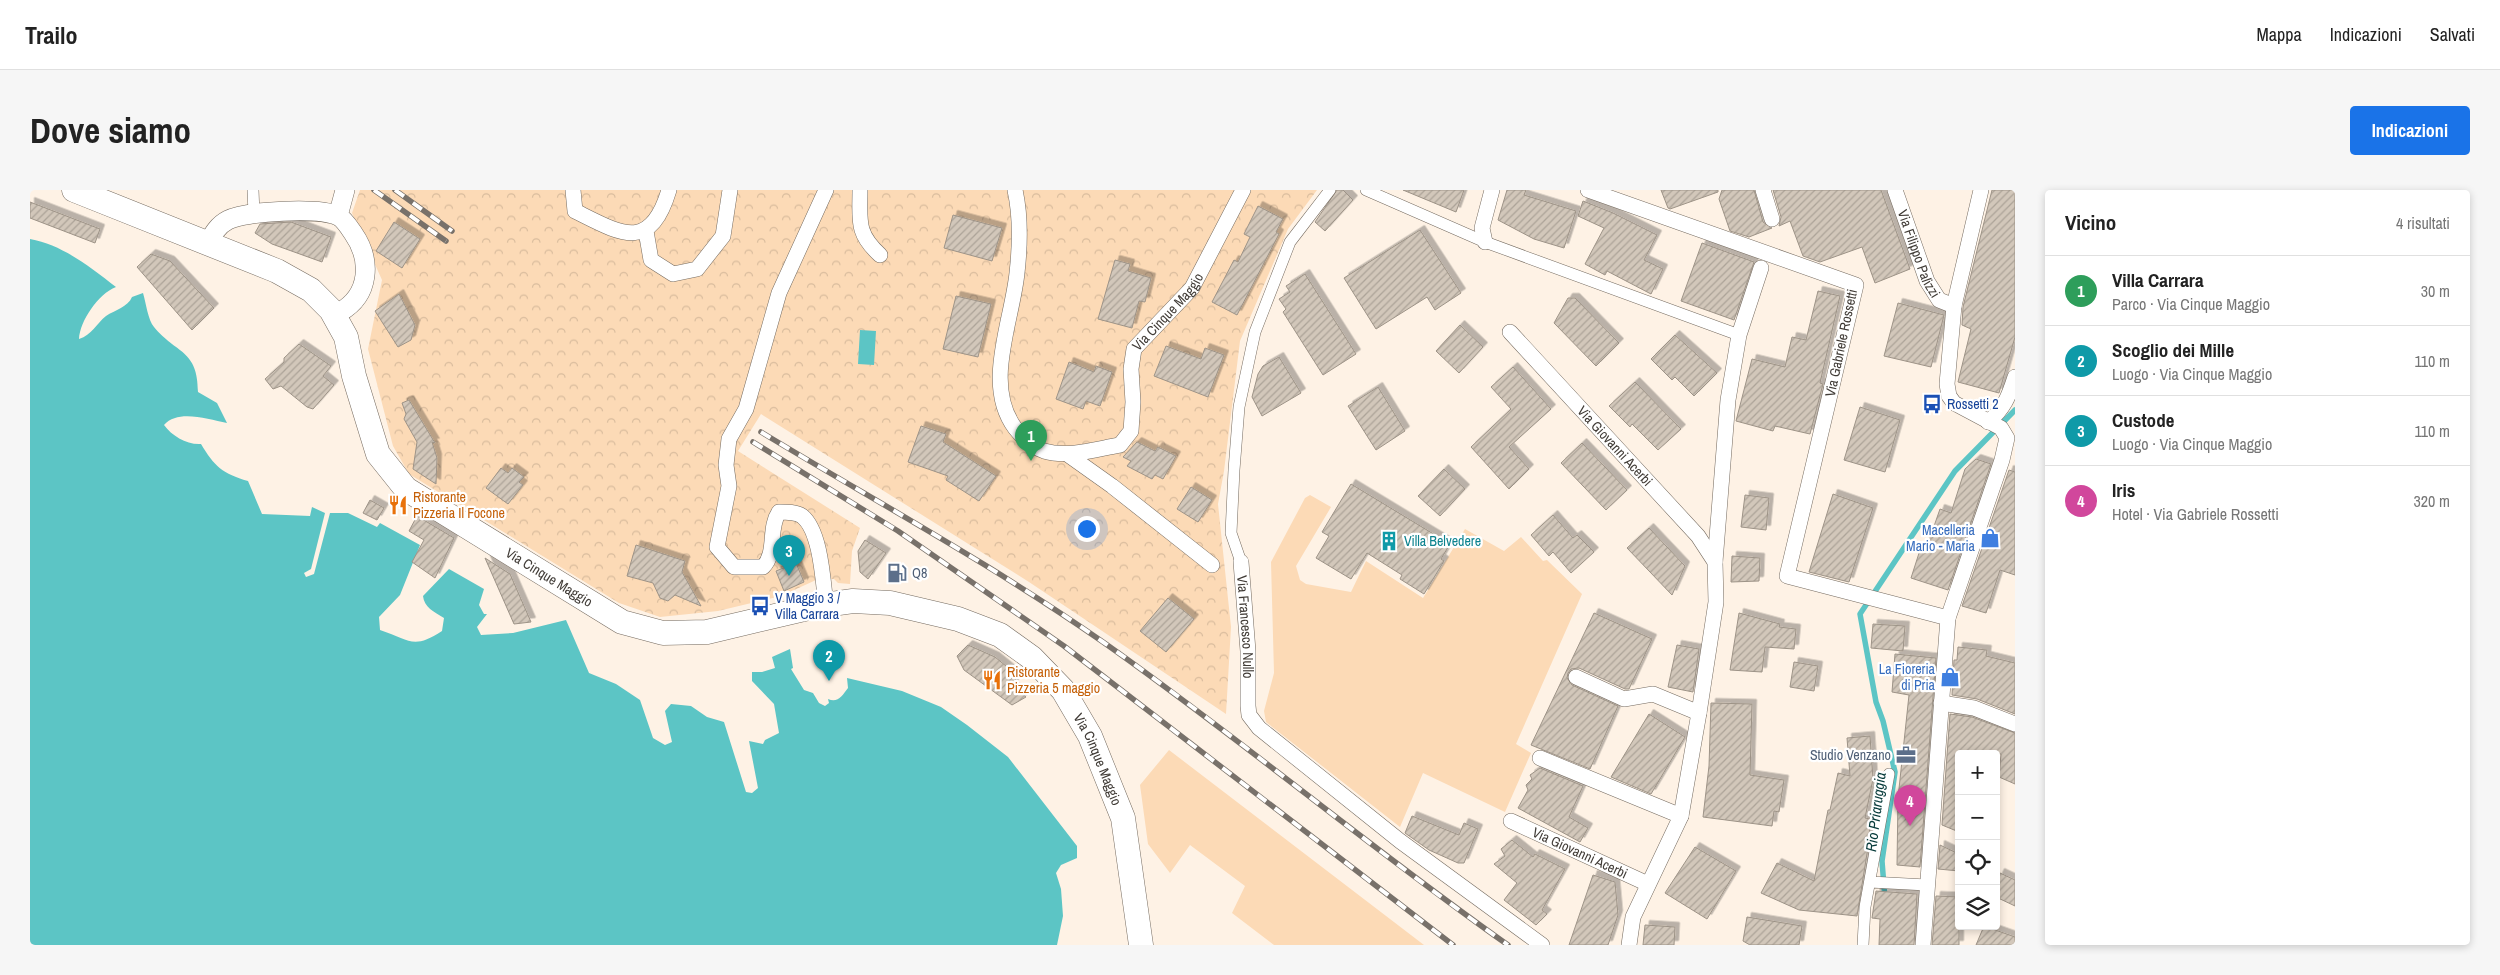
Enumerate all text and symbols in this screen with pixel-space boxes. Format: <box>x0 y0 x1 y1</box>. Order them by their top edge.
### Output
text: Trailo <box>25 19 78 51</box>
text: Mappa <box>2257 22 2302 47</box>
text: Indicazioni <box>2330 22 2402 47</box>
text: Salvati <box>2430 22 2475 47</box>
button: Indicazioni <box>2350 106 2470 155</box>
text: Dove siamo <box>30 107 191 154</box>
street label: Via Filippo Palizzi <box>1894 207 1944 301</box>
text: Vicino <box>2065 208 2116 237</box>
text: 4 risultati <box>2396 212 2450 234</box>
text: Villa Carrara <box>2112 267 2204 293</box>
street label: Via Cinque Maggio <box>1128 270 1207 354</box>
text: 1 <box>2077 280 2085 302</box>
text: 30 m <box>2421 280 2450 302</box>
street label: Via Gabriele Rossetti <box>1821 288 1861 398</box>
text: Parco · Via Cinque Maggio <box>2112 293 2270 315</box>
text: Scoglio dei Mille <box>2112 337 2234 363</box>
text: 2 <box>2077 350 2085 372</box>
text: 110 m <box>2414 350 2450 372</box>
text: Luogo · Via Cinque Maggio <box>2112 363 2272 385</box>
bus stop icon: Rossetti 2 <box>1921 393 1943 415</box>
place label: Rossetti 2 <box>1947 395 1999 413</box>
street label: Via Giovanni Acerbi <box>1574 402 1656 490</box>
text: Custode <box>2112 407 2174 433</box>
pin: 1 <box>1015 420 1047 461</box>
text: 3 <box>2077 420 2085 442</box>
text: 110 m <box>2414 420 2450 442</box>
text: Luogo · Via Cinque Maggio <box>2112 433 2272 455</box>
text: Iris <box>2112 477 2135 503</box>
place label: Ristorante Pizzeria Il Focone <box>413 488 505 522</box>
text: 4 <box>2077 490 2085 512</box>
text: 320 m <box>2414 490 2450 512</box>
restaurant icon: Ristorante Pizzeria Il Focone <box>387 494 409 516</box>
text: Hotel · Via Gabriele Rossetti <box>2112 503 2279 525</box>
your location <box>1074 516 1100 542</box>
place label: Macelleria Mario - Maria <box>1906 521 1976 555</box>
shop icon: Macelleria Mario - Maria <box>1979 527 2001 549</box>
building icon: Villa Belvedere <box>1378 530 1400 552</box>
place label: Villa Belvedere <box>1404 532 1481 550</box>
pin: 3 <box>773 535 805 576</box>
street label: Via Cinque Maggio <box>502 544 596 611</box>
fuel station icon: Q8 <box>886 562 908 584</box>
place label: Q8 <box>912 564 927 582</box>
street label: Via Francesco Nullo <box>1233 575 1257 678</box>
place label: V Maggio 3 / Villa Carrara <box>775 589 841 623</box>
bus stop icon: V Maggio 3 / Villa Carrara <box>749 595 771 617</box>
pin: 2 <box>813 640 845 681</box>
place label: La Fioreria di Pria <box>1879 660 1936 694</box>
place label: Ristorante Pizzeria 5 maggio <box>1007 663 1100 697</box>
shop icon: La Fioreria di Pria <box>1939 666 1961 688</box>
restaurant icon: Ristorante Pizzeria 5 maggio <box>981 669 1003 691</box>
street label: Via Cinque Maggio <box>1070 710 1126 808</box>
office icon: Studio Venzano <box>1895 744 1917 766</box>
place label: Studio Venzano <box>1810 746 1891 764</box>
map controls <box>1955 750 2000 930</box>
button: + <box>1955 750 2000 795</box>
water label: Rio Priaruggia <box>1860 771 1891 853</box>
pin: 4 <box>1894 785 1926 826</box>
button: − <box>1955 795 2000 840</box>
street label: Via Giovanni Acerbi <box>1530 823 1630 882</box>
button: locate <box>1955 840 2000 885</box>
button: layers <box>1955 885 2000 930</box>

